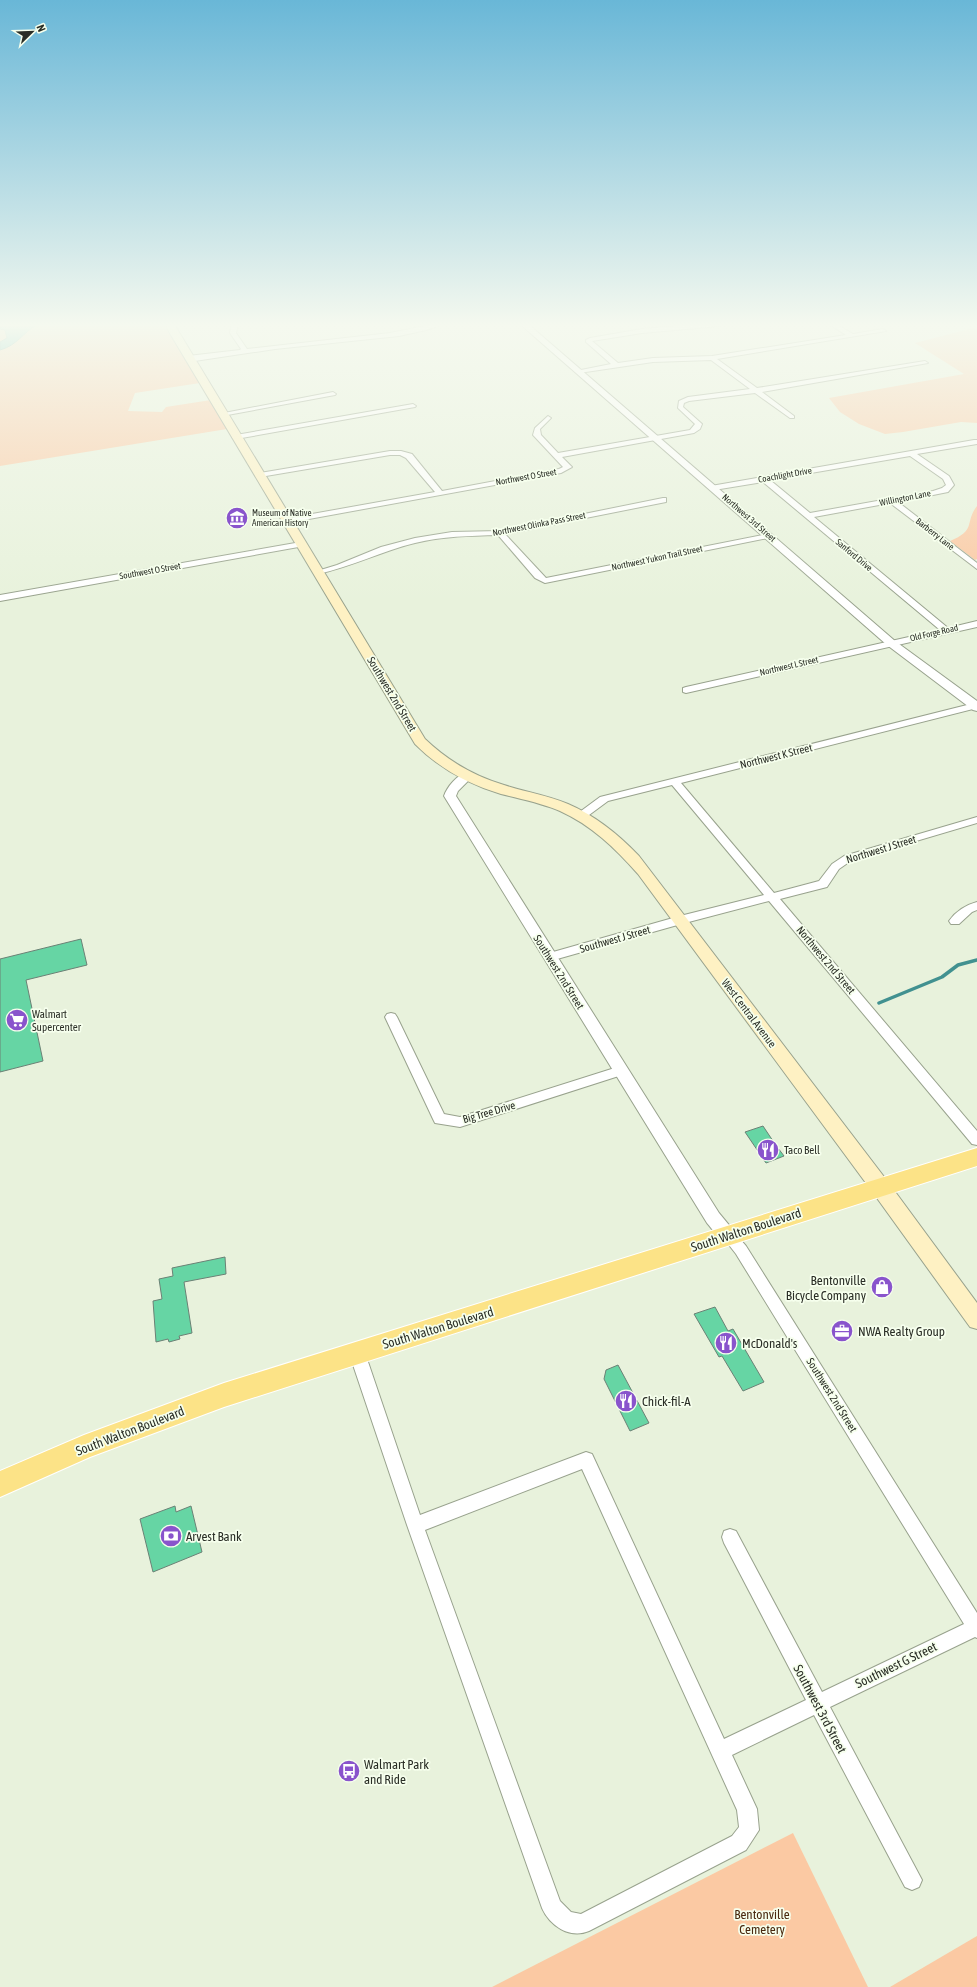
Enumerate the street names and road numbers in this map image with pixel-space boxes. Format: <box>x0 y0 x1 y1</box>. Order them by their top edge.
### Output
street label: Coachlight Drive <box>757 465 813 485</box>
street label: Northwest O Street <box>495 467 558 487</box>
street label: Willington Lane <box>878 488 932 508</box>
street label: Northwest 3rd Street <box>720 492 778 544</box>
street label: Northwest Olinka Pass Street <box>492 510 587 538</box>
street label: Barberry Lane <box>914 516 956 552</box>
street label: Sanford Drive <box>834 537 874 573</box>
street label: Northwest Yukon Trail Street <box>611 543 704 573</box>
street label: Southwest O Street <box>119 561 182 581</box>
street label: Old Forge Road <box>909 623 959 643</box>
street label: Southwest 2nd Street <box>365 654 419 734</box>
street label: Northwest L Street <box>759 654 820 678</box>
street label: Northwest K Street <box>738 741 814 771</box>
street label: Northwest J Street <box>845 833 917 865</box>
street label: Southwest J Street <box>578 923 652 955</box>
street label: Northwest 2nd Street <box>794 924 858 996</box>
street label: Southwest 2nd Street <box>531 933 587 1011</box>
street label: West Central Avenue <box>719 976 779 1050</box>
street label: Big Tree Drive <box>461 1099 517 1125</box>
street label: South Walton Boulevard <box>689 1205 803 1255</box>
street label: South Walton Boulevard <box>381 1304 495 1352</box>
street label: Southwest 2nd Street <box>804 1356 860 1434</box>
street label: South Walton Boulevard <box>74 1403 186 1459</box>
street label: Southwest G Street <box>853 1639 939 1691</box>
street label: Southwest 3rd Street <box>790 1662 850 1756</box>

